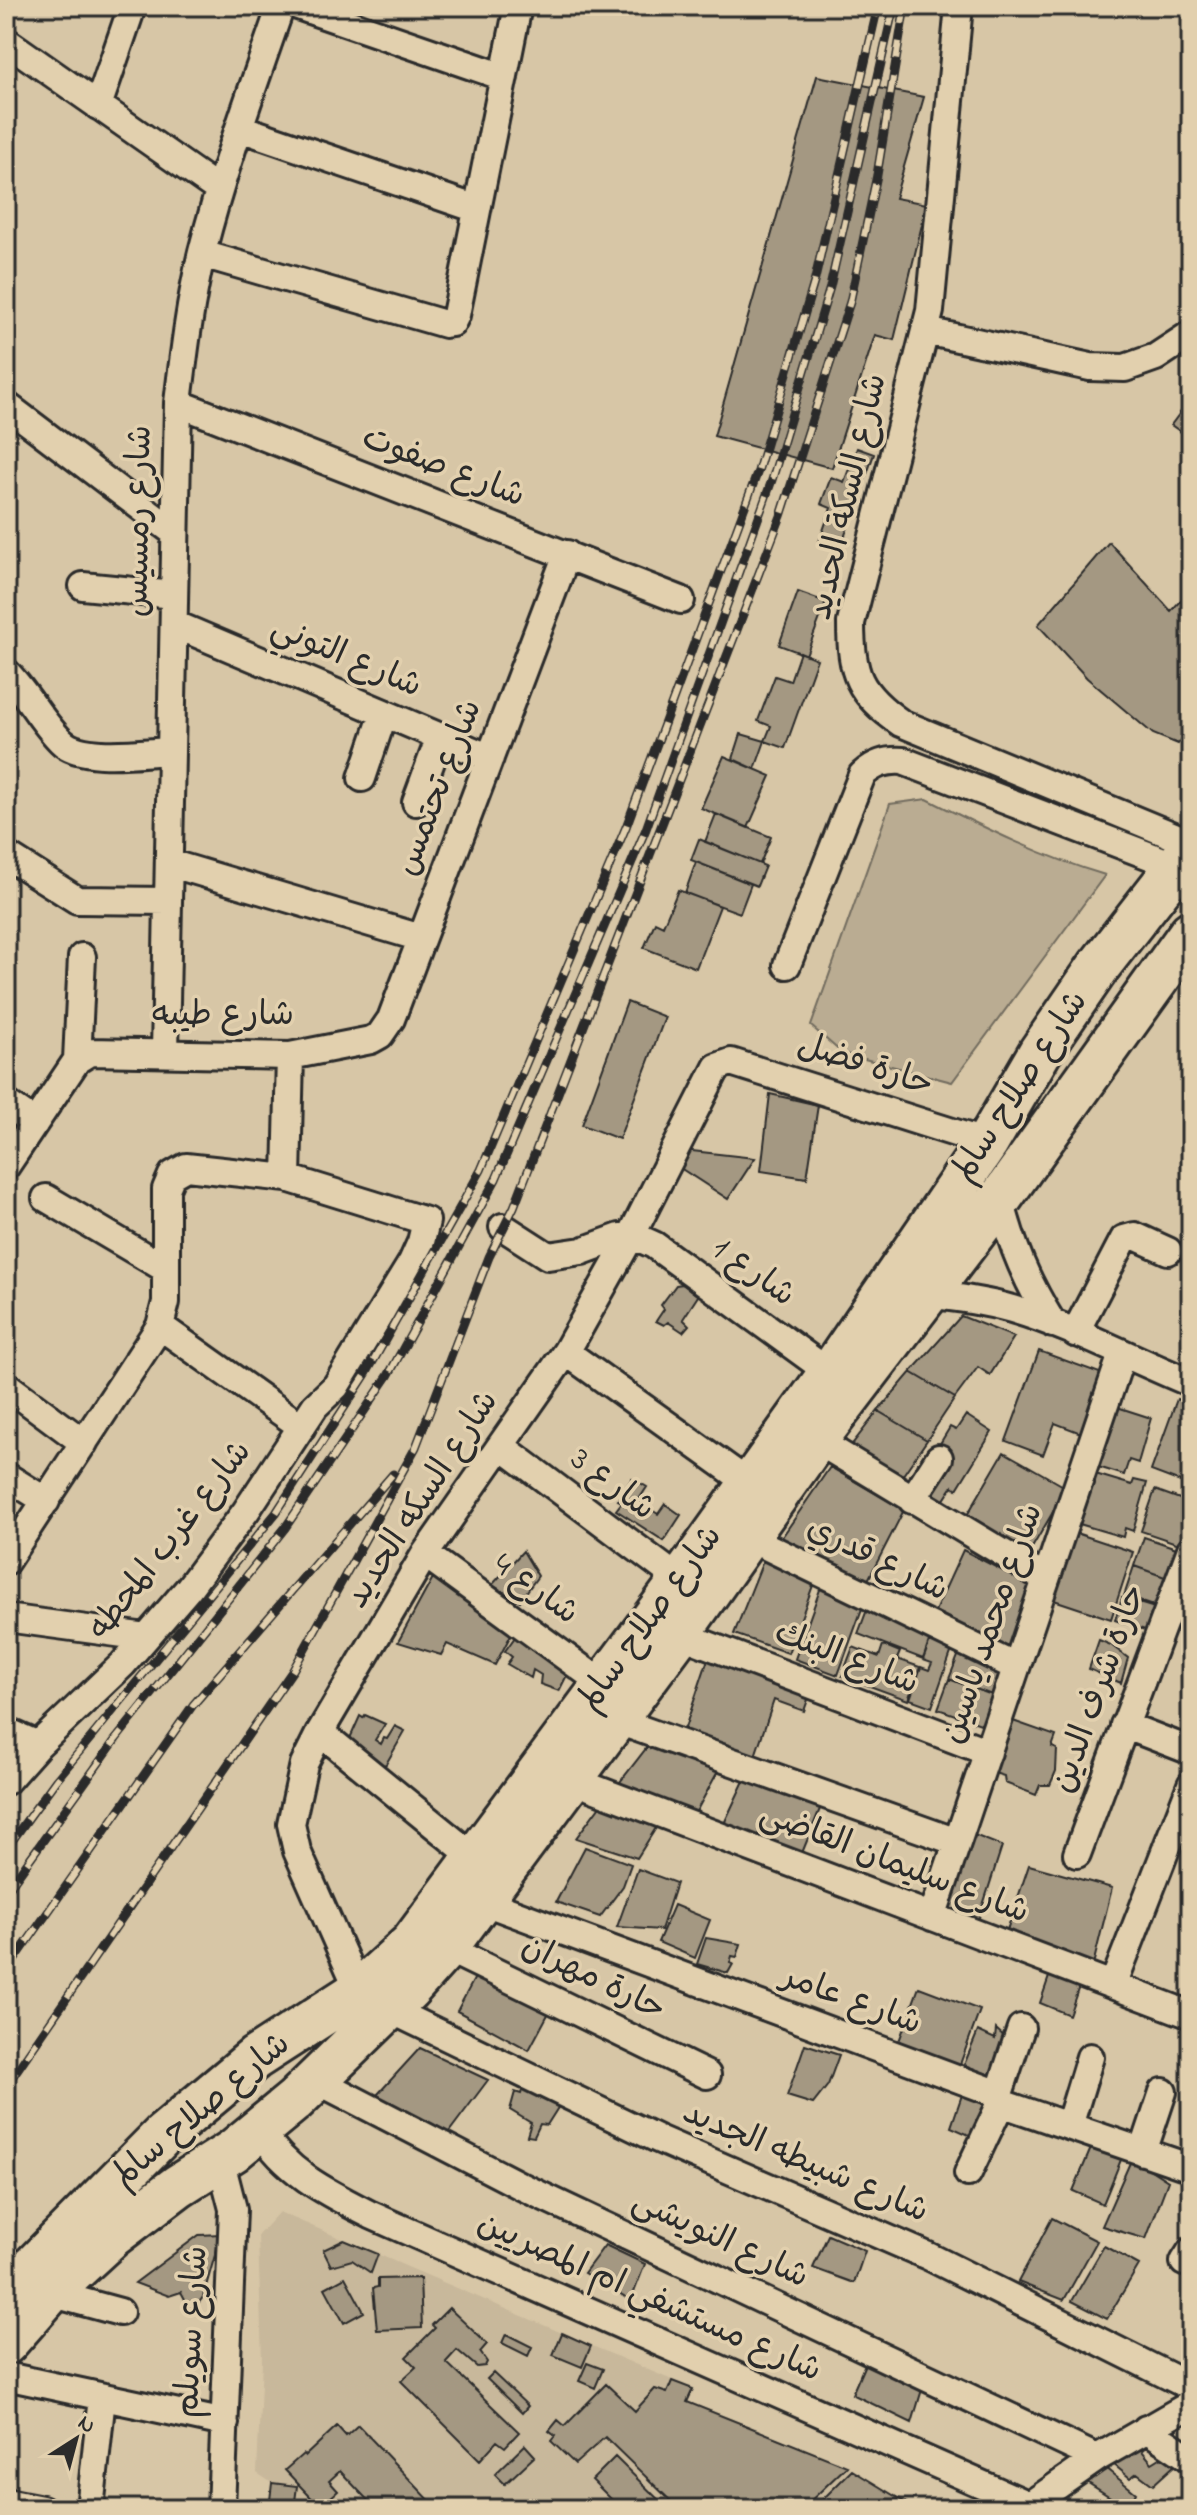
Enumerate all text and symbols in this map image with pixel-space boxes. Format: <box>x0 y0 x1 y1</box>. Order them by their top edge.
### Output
street label: شارع السكة الحديد <box>796 369 902 625</box>
street label: شارع صفوت <box>354 414 532 522</box>
street label: شارع رمسيس <box>113 425 167 617</box>
street label: شارع التوني <box>262 604 429 713</box>
street label: شارع تحتمس <box>383 693 497 883</box>
street label: شارع صلاح سالم <box>940 981 1102 1193</box>
street label: شارع طيبه <box>152 991 294 1041</box>
street label: حارة فضل <box>791 1021 939 1111</box>
street label: شارع 1 <box>701 1225 805 1321</box>
street label: شارع السكه الحديد <box>334 1381 512 1619</box>
street label: شارع غرب المحطه <box>77 1430 265 1652</box>
street label: شارع 3 <box>559 1436 665 1534</box>
street label: شارع محمد ياسين <box>928 1497 1058 1751</box>
street label: شارع قدري <box>798 1504 956 1616</box>
street label: شارع صلاح سالم <box>566 1515 736 1723</box>
street label: شارع 4 <box>481 1542 589 1638</box>
street label: حارة شرف الدين <box>1039 1578 1161 1800</box>
street label: شارع البنك <box>767 1609 925 1709</box>
street label: شارع سليمان القاضى <box>752 1790 1036 1938</box>
street label: حارة مهران <box>512 1923 674 2035</box>
street label: شارع عامر <box>771 1952 928 2049</box>
street label: شارع صلاح سالم <box>102 2021 302 2201</box>
street label: شارع شبيطه الجديد <box>674 2089 936 2237</box>
street label: شارع النويشى <box>623 2177 817 2303</box>
street label: شارع مستشفي ام المصريين <box>468 2199 829 2398</box>
street label: شارع سويلم <box>164 2245 222 2419</box>
north arrow <box>36 2399 116 2479</box>
text: N <box>71 2408 101 2443</box>

